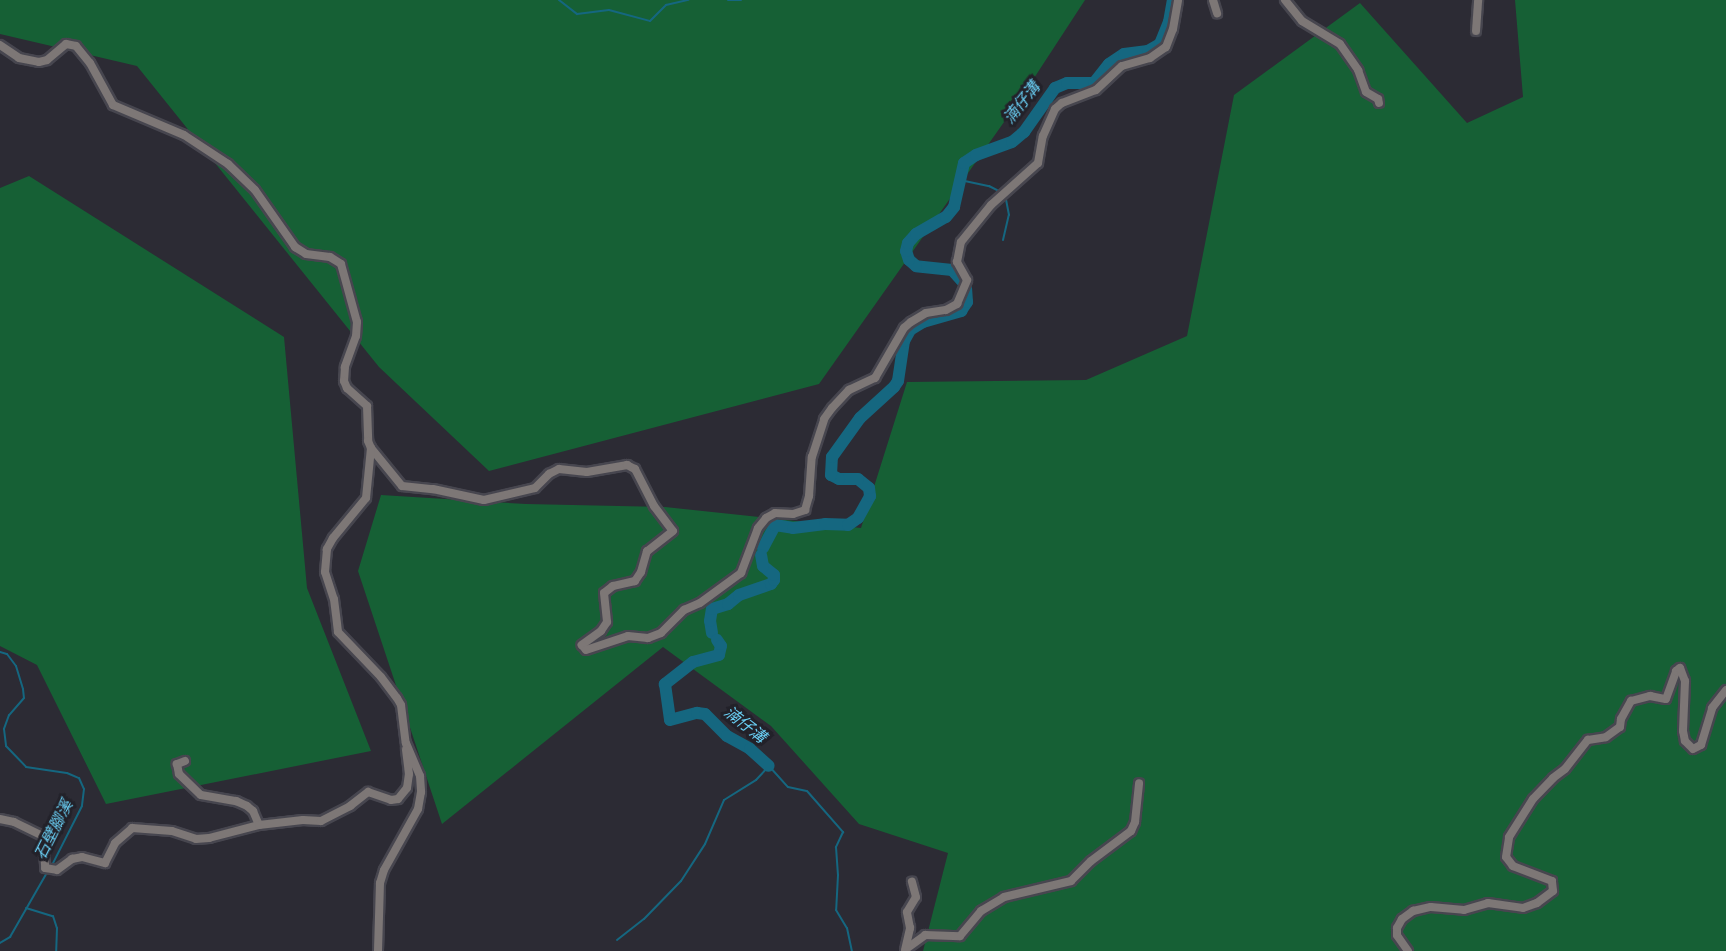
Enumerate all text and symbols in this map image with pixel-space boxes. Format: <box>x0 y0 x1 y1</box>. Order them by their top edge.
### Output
water label: 湳仔溝 <box>1000 78 1044 128</box>
water label: 湳仔溝 <box>720 703 770 747</box>
water label: 石壁腳溪 <box>31 797 77 863</box>

